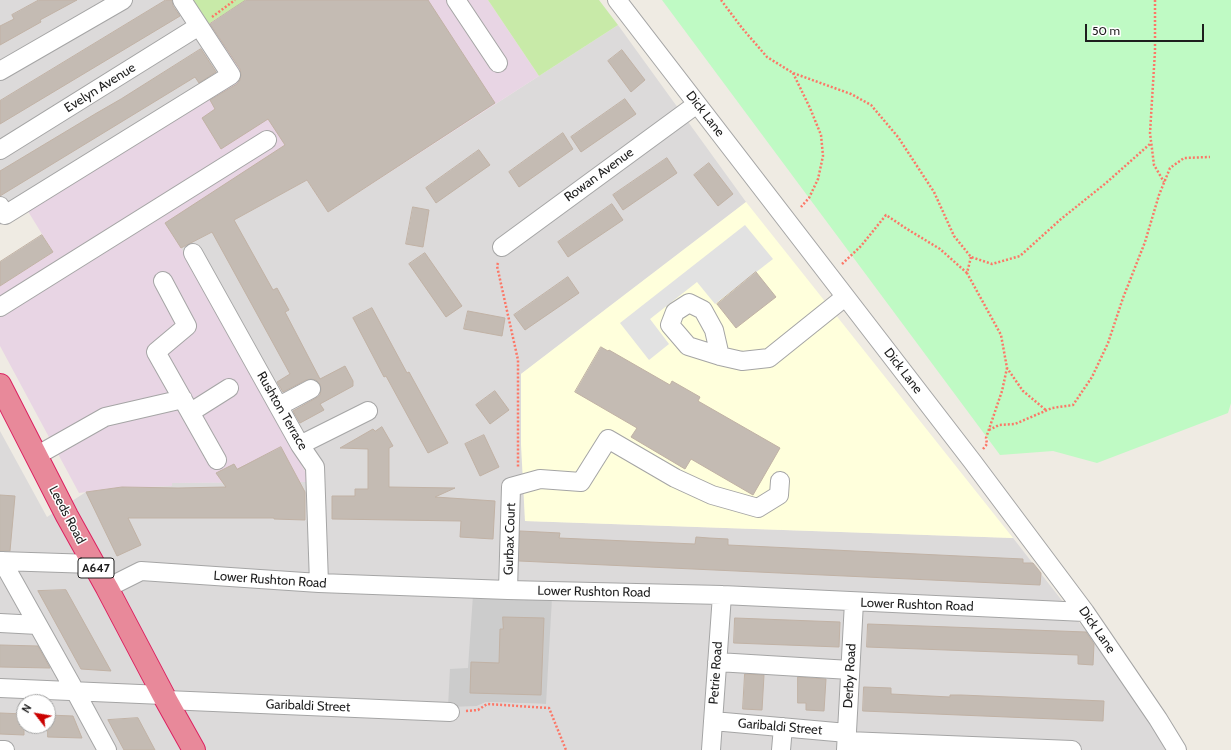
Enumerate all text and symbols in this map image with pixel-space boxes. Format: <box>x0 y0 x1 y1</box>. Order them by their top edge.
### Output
scale bar <box>1087 16 1206 42</box>
text: 50 m <box>1092 23 1120 38</box>
street label: Evelyn Avenue <box>62 60 138 116</box>
street label: Dick Lane <box>682 88 728 140</box>
street label: Rowan Avenue <box>561 145 637 205</box>
street label: Dick Lane <box>880 345 926 397</box>
street label: Rushton Terrace <box>253 369 311 453</box>
street label: Leeds Road <box>45 483 89 547</box>
street label: Gurbax Court <box>501 503 519 575</box>
road number: A647 <box>78 558 114 578</box>
street label: Lower Rushton Road <box>213 568 327 592</box>
street label: Lower Rushton Road <box>537 583 651 601</box>
street label: Lower Rushton Road <box>860 595 974 615</box>
street label: Dick Lane <box>1075 604 1119 656</box>
street label: Petrie Road <box>706 641 726 705</box>
street label: Derby Road <box>841 643 859 709</box>
north arrow <box>16 694 56 734</box>
street label: Garibaldi Street <box>265 697 351 715</box>
text: N <box>19 701 35 715</box>
street label: Garibaldi Street <box>737 716 823 738</box>

